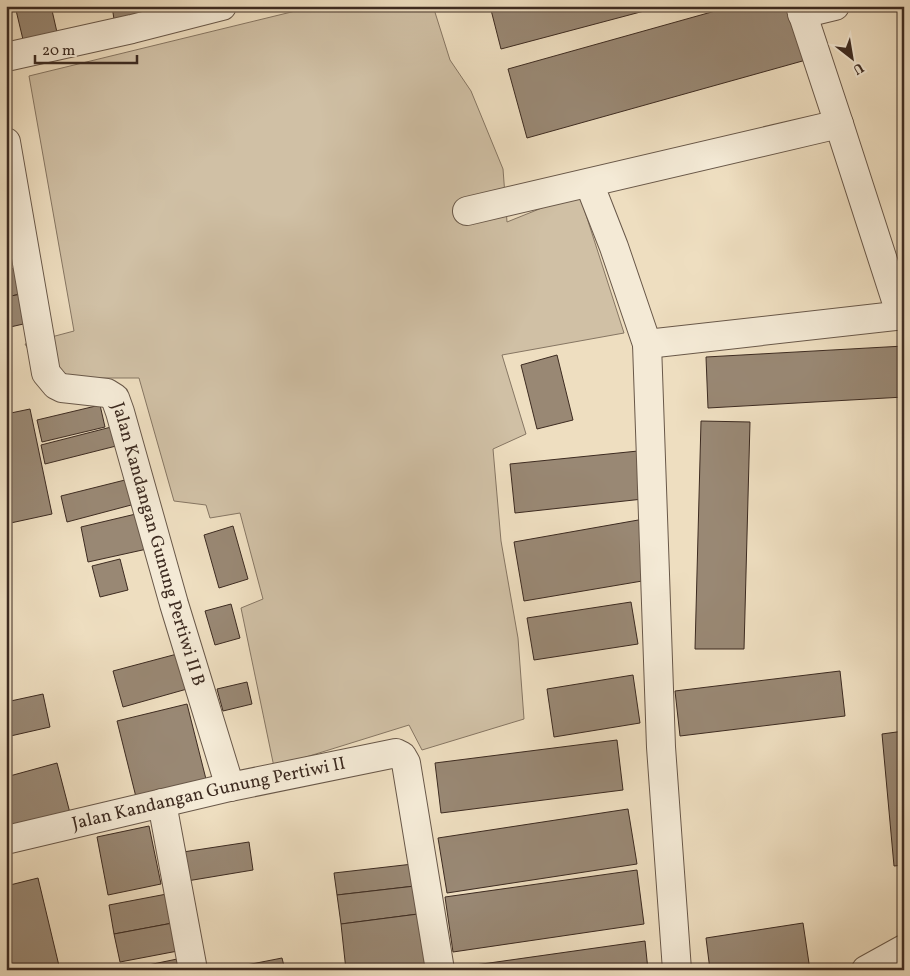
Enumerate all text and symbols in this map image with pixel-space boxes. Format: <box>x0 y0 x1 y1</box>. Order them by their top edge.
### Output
scale bar <box>35 32 138 64</box>
north arrow <box>828 32 878 82</box>
text: 20 m <box>42 41 75 62</box>
text: U <box>849 57 867 79</box>
street label: Jalan Kandangan Gunung Pertiwi II B <box>105 399 211 689</box>
street label: Jalan Kandangan Gunung Pertiwi II <box>70 751 348 836</box>

